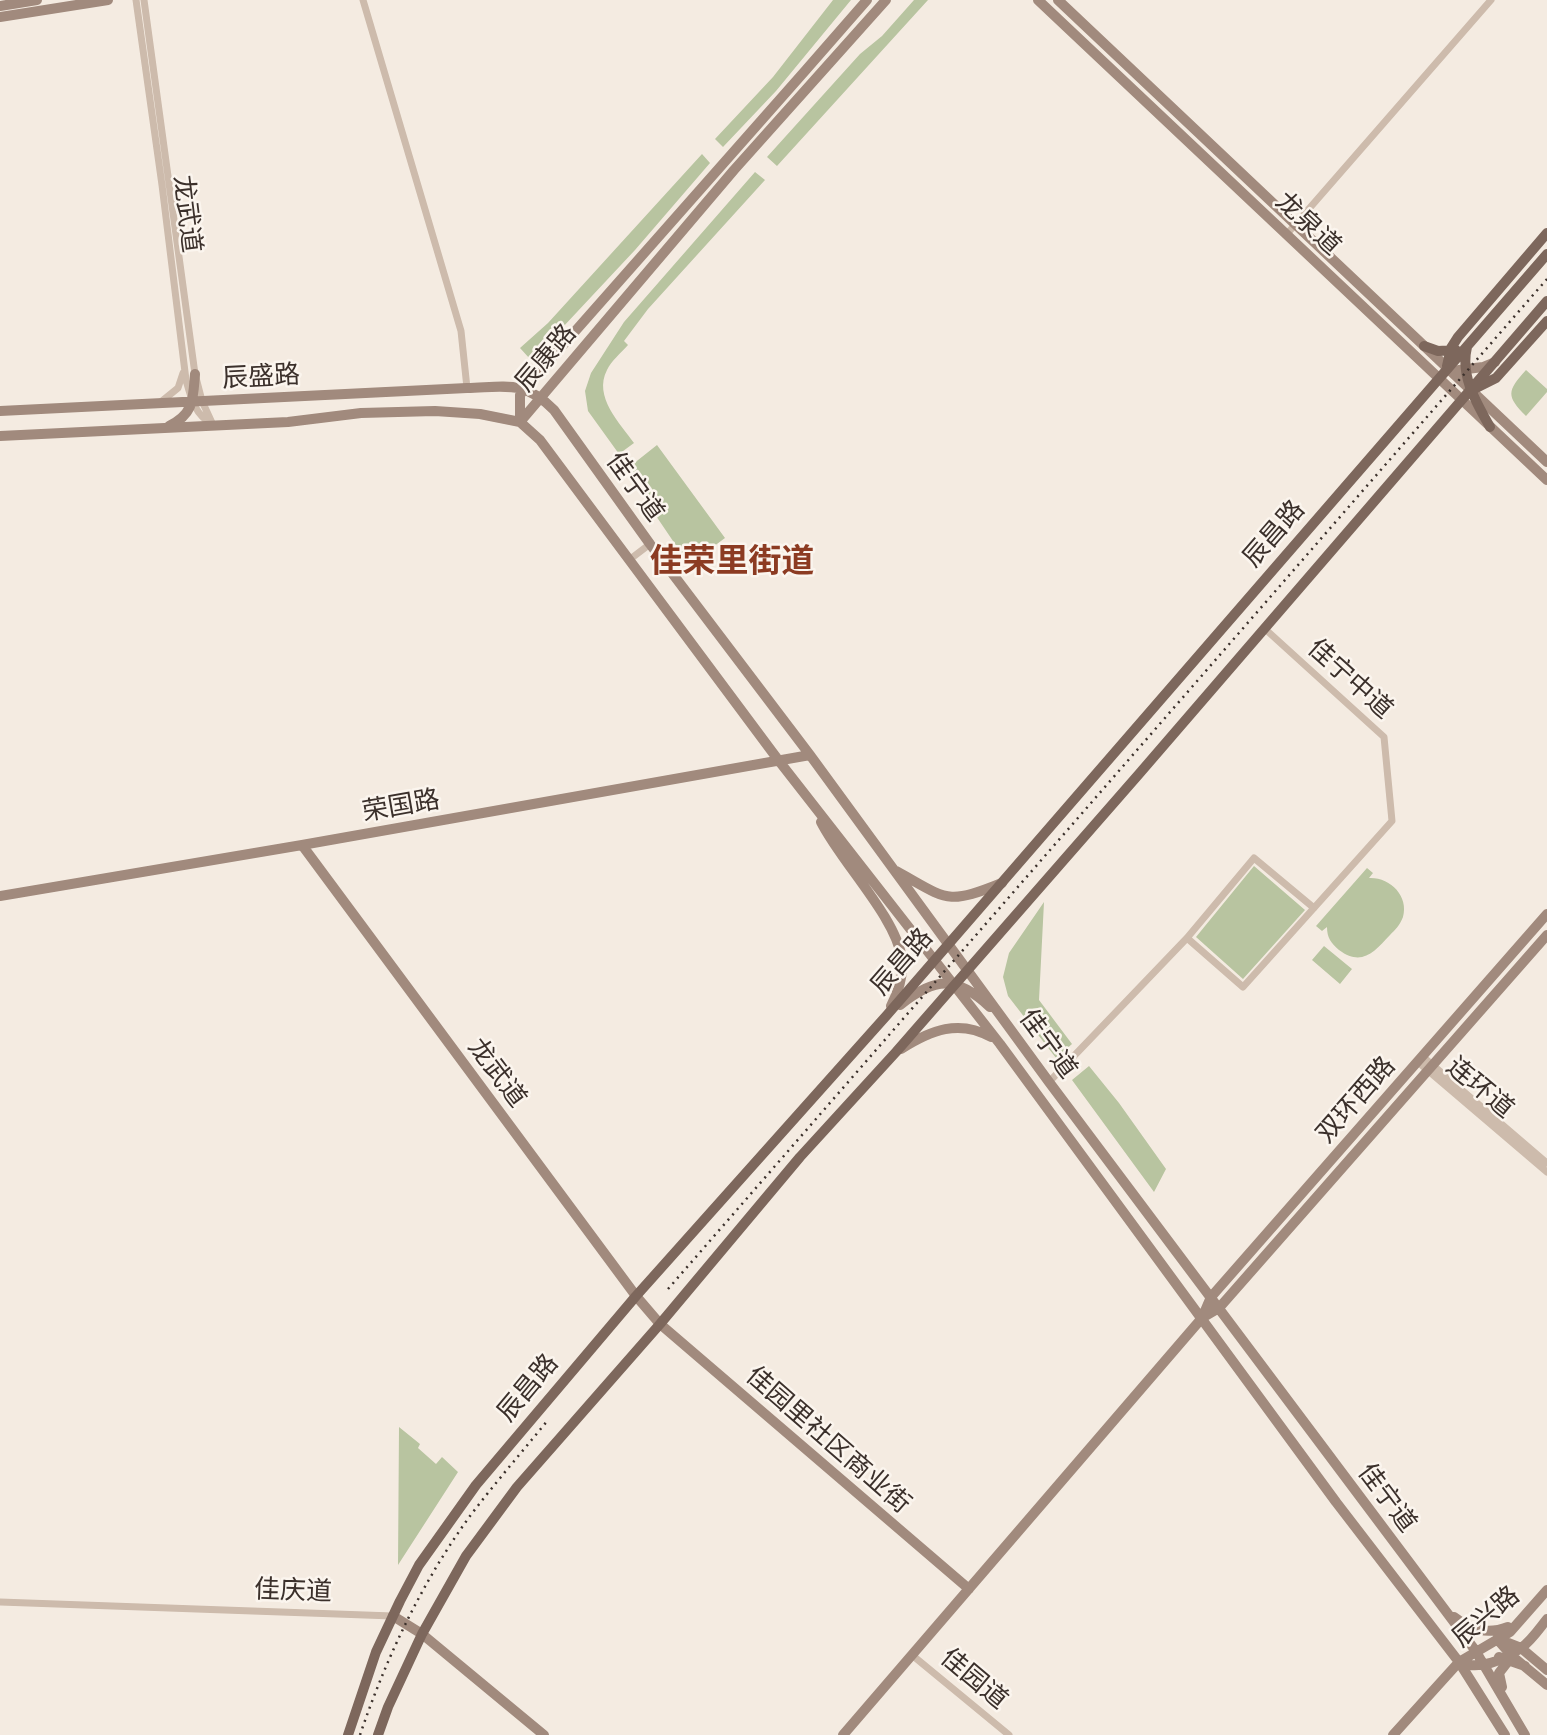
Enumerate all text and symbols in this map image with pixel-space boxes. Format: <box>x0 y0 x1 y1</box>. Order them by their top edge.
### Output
street label: 龙武道 <box>167 173 207 255</box>
street label: 龙泉道 <box>1269 186 1347 262</box>
street label: 辰康路 <box>509 318 583 398</box>
street label: 辰盛路 <box>221 359 301 395</box>
street label: 佳宁道 <box>599 446 671 528</box>
street label: 辰昌路 <box>1237 494 1311 574</box>
district label: 佳荣里街道 <box>650 542 814 582</box>
street label: 佳宁中道 <box>1301 633 1399 725</box>
street label: 荣国路 <box>360 784 442 828</box>
street label: 辰昌路 <box>865 922 939 1002</box>
street label: 佳宁道 <box>1012 1003 1084 1085</box>
street label: 龙武道 <box>461 1032 533 1114</box>
street label: 双环西路 <box>1310 1051 1402 1149</box>
street label: 连环道 <box>1440 1051 1520 1125</box>
street label: 辰昌路 <box>491 1348 565 1428</box>
street label: 佳园里社区商业街 <box>739 1360 917 1520</box>
street label: 佳宁道 <box>1351 1457 1423 1539</box>
street label: 佳庆道 <box>253 1574 333 1608</box>
street label: 辰兴路 <box>1446 1580 1526 1654</box>
street label: 佳园道 <box>934 1642 1014 1716</box>

